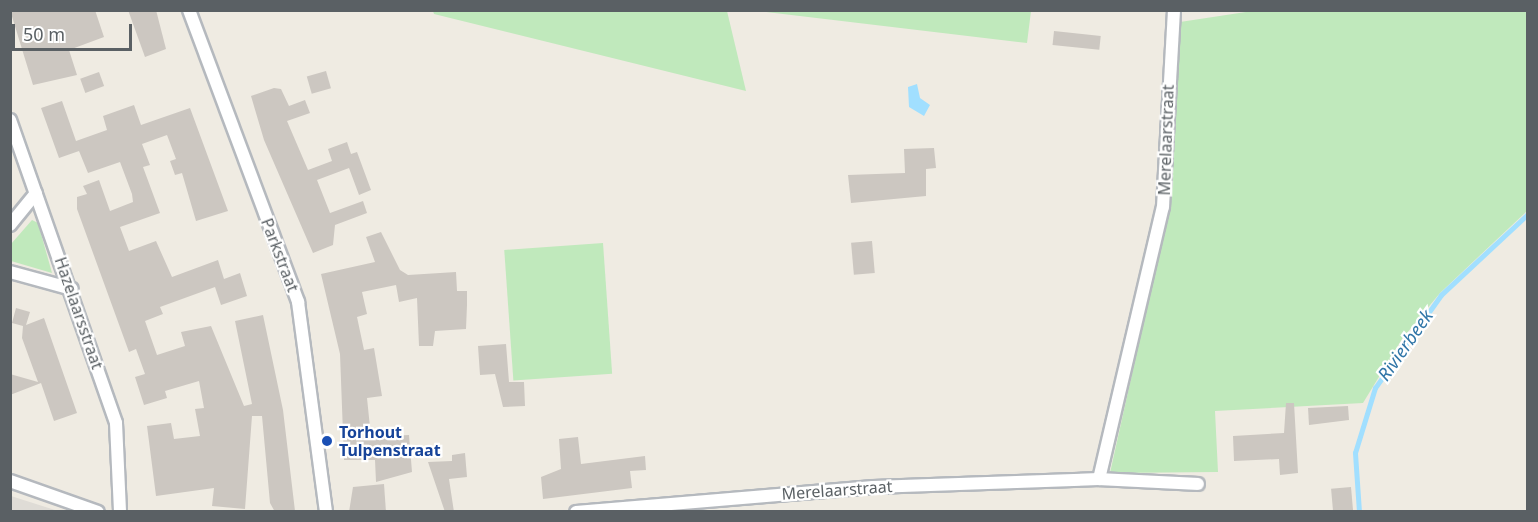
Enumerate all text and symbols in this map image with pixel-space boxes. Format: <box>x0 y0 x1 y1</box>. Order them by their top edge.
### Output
scale bar <box>15 12 135 50</box>
text: 50 m <box>23 22 65 46</box>
street label: Merelaarstraat <box>1154 84 1178 196</box>
street label: Parkstraat <box>257 215 303 295</box>
street label: Hazelaarsstraat <box>51 254 107 372</box>
water label: Rivierbeek <box>1373 305 1437 385</box>
place label: Torhout Tulpenstraat <box>339 422 441 460</box>
marker: Torhout Tulpenstraat <box>320 434 334 448</box>
street label: Merelaarstraat <box>781 477 893 503</box>

